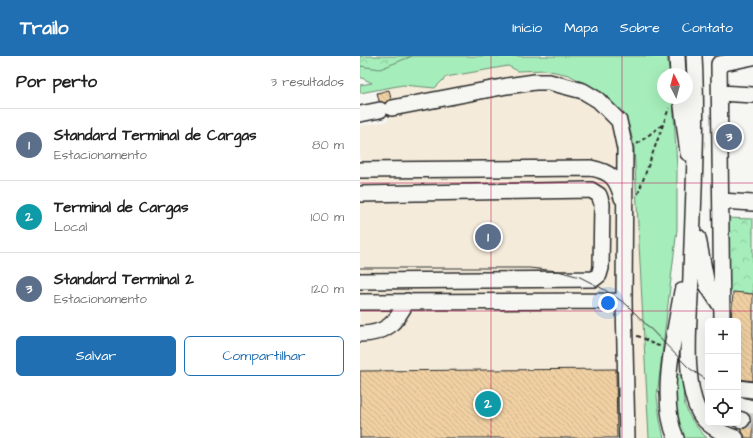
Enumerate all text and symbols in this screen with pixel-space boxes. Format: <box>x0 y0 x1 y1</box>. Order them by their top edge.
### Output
text: Trailo <box>20 15 69 42</box>
text: Início <box>512 18 542 38</box>
text: Mapa <box>564 18 598 38</box>
text: Sobre <box>620 18 660 38</box>
text: Contato <box>682 18 733 38</box>
north arrow <box>657 68 693 104</box>
text: Por perto <box>16 70 97 94</box>
text: 3 resultados <box>270 73 344 91</box>
pin: 3 <box>716 122 742 152</box>
text: Standard Terminal de Cargas <box>54 125 257 146</box>
text: 1 <box>28 136 30 154</box>
text: 80 m <box>312 136 344 154</box>
text: Estacionamento <box>54 146 147 164</box>
text: Terminal de Cargas <box>54 197 188 218</box>
text: 2 <box>25 208 33 226</box>
text: 100 m <box>311 208 344 226</box>
text: Local <box>54 218 87 236</box>
pin: 1 <box>475 222 501 252</box>
text: Standard Terminal 2 <box>54 269 194 290</box>
text: 3 <box>26 280 32 298</box>
text: 120 m <box>311 280 344 298</box>
text: Estacionamento <box>54 290 147 308</box>
your location <box>598 293 618 313</box>
map controls <box>705 318 741 426</box>
button: + <box>705 318 741 354</box>
button: Salvar <box>16 336 176 376</box>
button: Compartilhar <box>184 336 344 376</box>
button: − <box>705 354 741 390</box>
pin: 2 <box>475 389 501 419</box>
button: locate <box>705 390 741 426</box>

